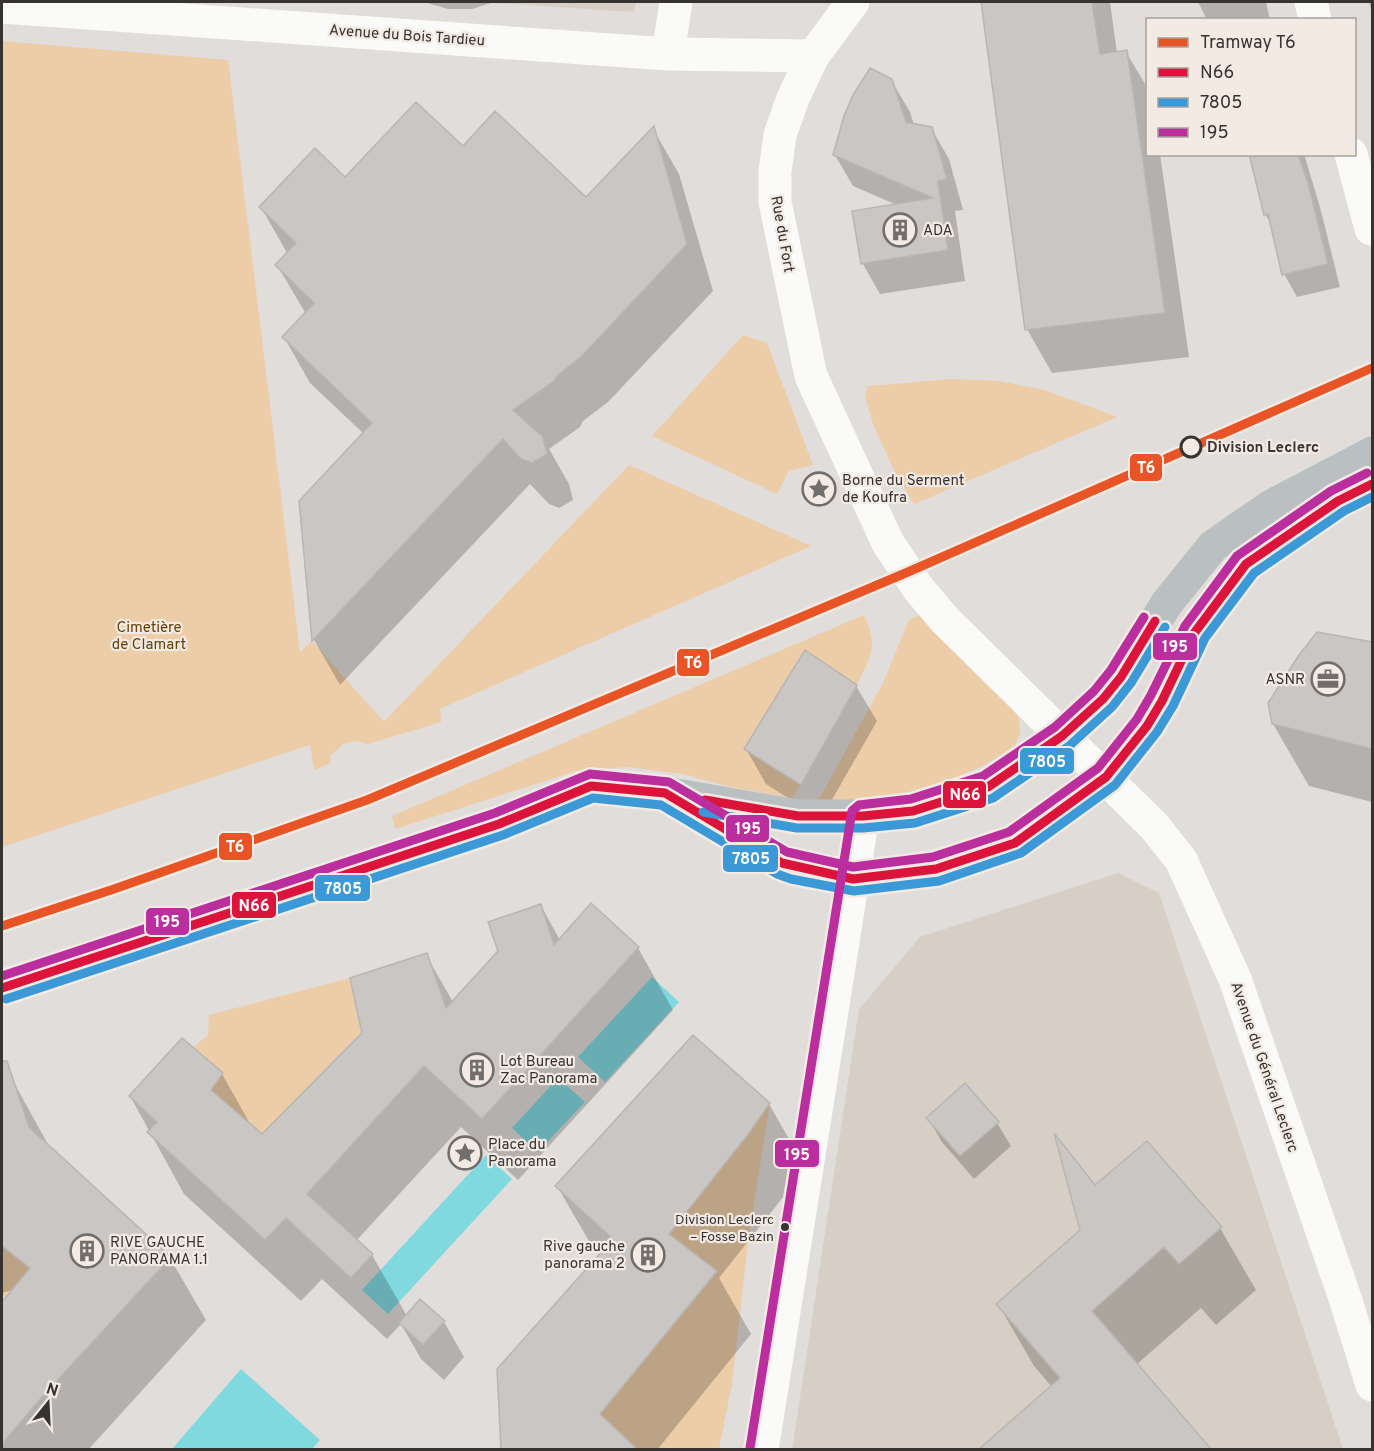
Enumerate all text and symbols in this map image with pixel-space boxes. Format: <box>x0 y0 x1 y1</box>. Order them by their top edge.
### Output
legend <box>1146 18 1356 156</box>
street label: Avenue du Bois Tardieu <box>328 22 486 51</box>
text: Tramway T6 <box>1200 32 1296 55</box>
text: N66 <box>1200 62 1234 85</box>
text: 7805 <box>1200 92 1242 115</box>
text: 195 <box>1200 122 1229 145</box>
street label: Rue du Fort <box>765 195 798 274</box>
building icon: ADA <box>882 212 918 248</box>
place label: ADA <box>923 222 953 241</box>
marker: Division Leclerc <box>1180 436 1202 458</box>
place label: Division Leclerc <box>1207 439 1319 458</box>
line badge: T6 <box>1129 453 1163 482</box>
text: T6 <box>1137 459 1155 479</box>
place icon: Borne du Serment de Koufra <box>801 471 837 507</box>
place label: Borne du Serment de Koufra <box>842 472 964 508</box>
park label: Cimetière de Clamart <box>112 619 186 655</box>
line badge: 195 <box>1152 632 1198 661</box>
text: 195 <box>1162 638 1188 658</box>
line badge: T6 <box>676 648 710 677</box>
text: T6 <box>684 654 702 674</box>
office icon: ASNR <box>1310 661 1346 697</box>
place label: ASNR <box>1266 671 1305 690</box>
line badge: 7805 <box>1019 747 1075 775</box>
text: 7805 <box>1028 753 1066 773</box>
line badge: N66 <box>942 780 987 809</box>
text: N66 <box>949 786 981 806</box>
line badge: 195 <box>725 814 770 843</box>
text: 195 <box>735 820 761 840</box>
line badge: T6 <box>218 832 253 861</box>
text: T6 <box>226 838 244 858</box>
line badge: 7805 <box>722 844 779 873</box>
text: 7805 <box>732 850 770 870</box>
line badge: 7805 <box>314 874 371 902</box>
text: 7805 <box>324 880 362 900</box>
line badge: N66 <box>231 891 277 919</box>
text: N66 <box>238 897 270 917</box>
line badge: 195 <box>145 907 190 936</box>
text: 195 <box>154 913 180 933</box>
street label: Avenue du Général Leclerc <box>1225 980 1302 1155</box>
building icon: Lot Bureau Zac Panorama <box>459 1052 495 1088</box>
place label: Lot Bureau Zac Panorama <box>500 1053 597 1089</box>
place icon: Place du Panorama <box>447 1135 483 1171</box>
place label: Place du Panorama <box>488 1136 557 1172</box>
line badge: 195 <box>774 1139 820 1168</box>
text: 195 <box>784 1146 810 1166</box>
place label: Division Leclerc – Fosse Bazin <box>675 1212 774 1246</box>
marker: Division Leclerc – Fosse Bazin <box>779 1221 791 1233</box>
building icon: RIVE GAUCHE PANORAMA 1.1 <box>69 1233 105 1269</box>
place label: RIVE GAUCHE PANORAMA 1.1 <box>110 1234 208 1270</box>
building icon: Rive gauche panorama 2 <box>630 1237 666 1273</box>
place label: Rive gauche panorama 2 <box>543 1238 625 1274</box>
north arrow <box>18 1373 78 1433</box>
text: N <box>43 1379 61 1402</box>

